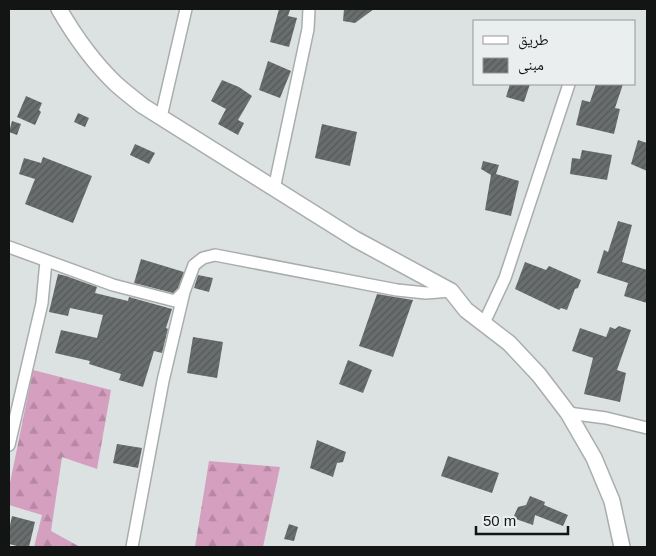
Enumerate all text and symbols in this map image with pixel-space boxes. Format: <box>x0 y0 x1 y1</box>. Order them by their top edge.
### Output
legend <box>473 20 636 85</box>
text: طريق <box>518 31 549 50</box>
text: مبنى <box>518 56 544 75</box>
scale bar <box>476 504 568 536</box>
text: 50 m <box>483 512 516 529</box>

